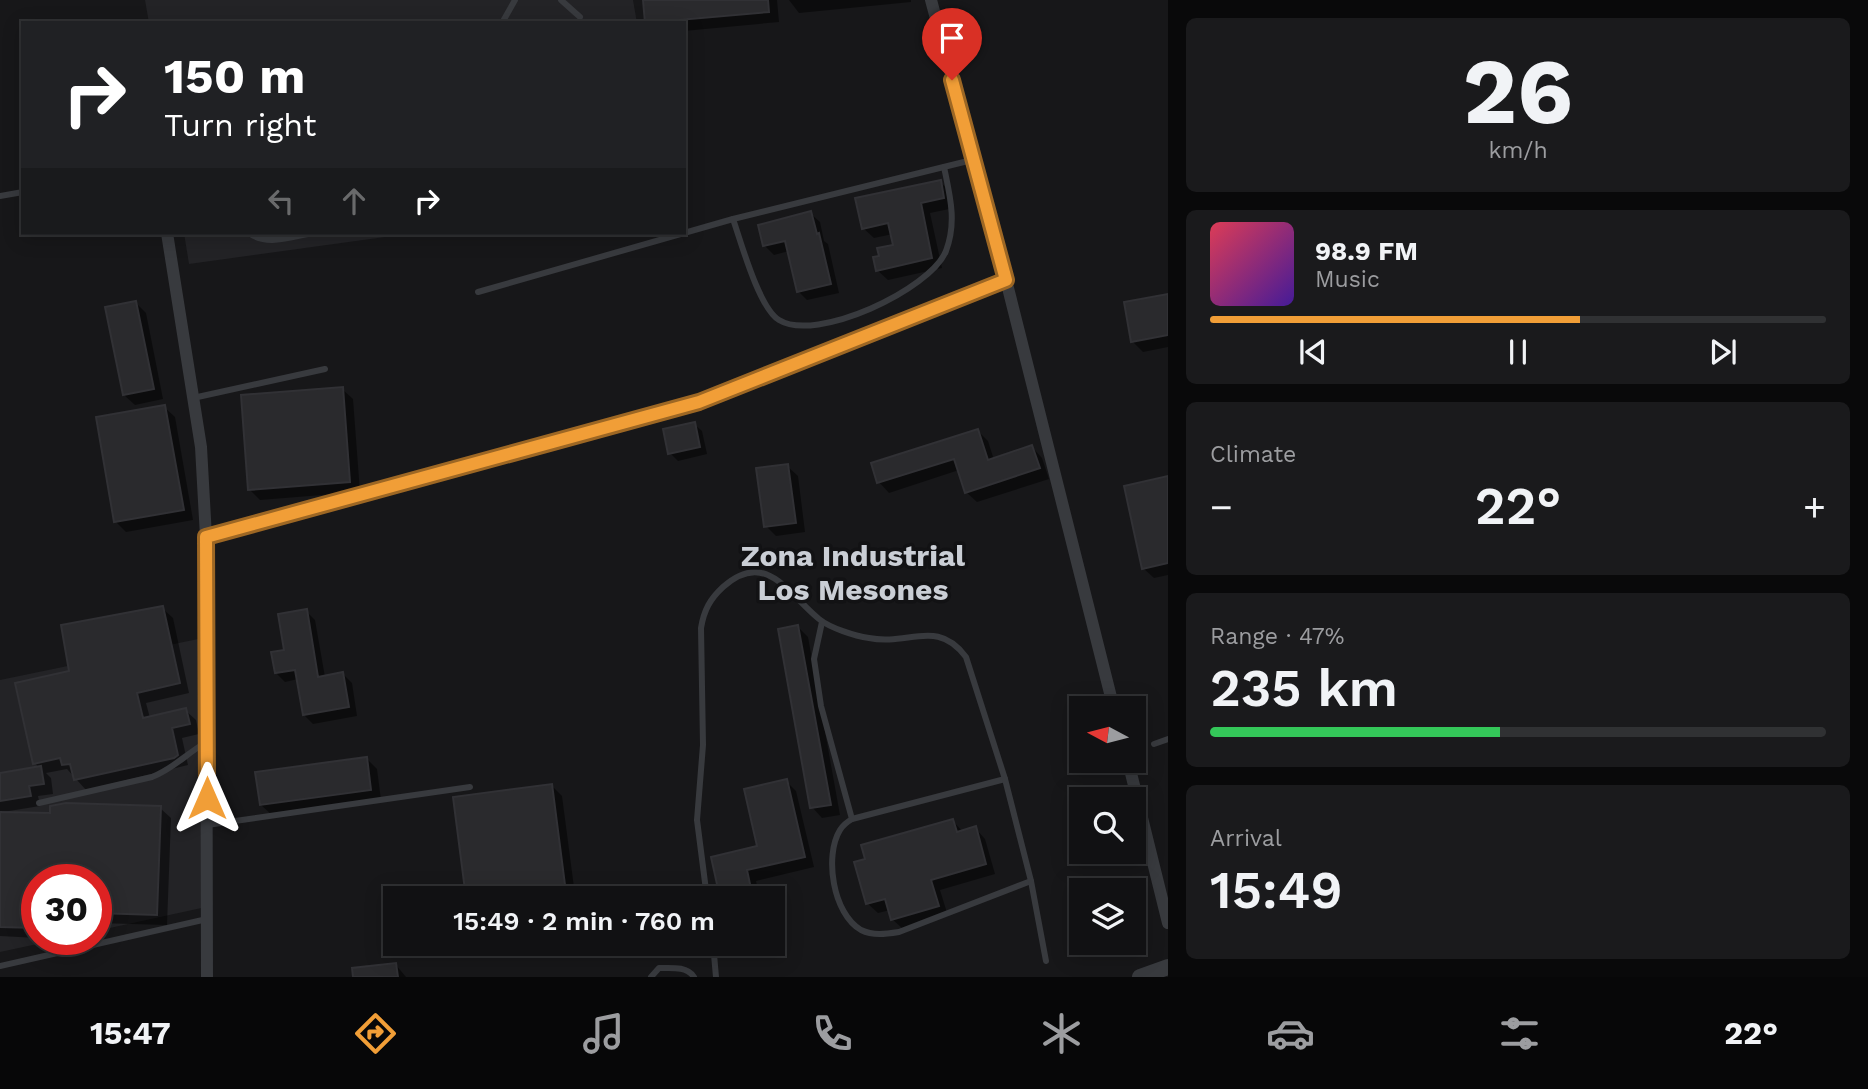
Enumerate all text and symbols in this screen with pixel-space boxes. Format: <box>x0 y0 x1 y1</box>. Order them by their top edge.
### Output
pin <box>922 8 982 80</box>
icon: arrive <box>933 19 971 57</box>
text: 26 <box>1463 38 1573 145</box>
text: 150 m <box>164 47 305 105</box>
icon: right <box>49 49 140 140</box>
text: Turn right <box>164 106 316 144</box>
text: km/h <box>1488 137 1548 164</box>
icon: left <box>262 182 300 220</box>
icon: ahead <box>335 182 373 220</box>
icon: right <box>408 182 446 220</box>
text: 98.9 FM <box>1315 236 1418 266</box>
text: Music <box>1315 266 1380 293</box>
icon: previous <box>1294 333 1332 371</box>
icon: pause <box>1499 333 1537 371</box>
icon: next <box>1704 333 1742 371</box>
text: Climate <box>1210 441 1296 468</box>
text: 22° <box>1475 476 1561 537</box>
text: − <box>1210 485 1233 529</box>
text: + <box>1803 485 1826 529</box>
district label: Zona Industrial Los Mesones <box>741 538 965 607</box>
text: Range · 47% <box>1210 623 1344 650</box>
text: 235 km <box>1210 658 1398 719</box>
north arrow <box>1069 696 1146 774</box>
map controls <box>1069 696 1146 955</box>
position arrow <box>170 761 244 835</box>
button: search <box>1069 787 1146 864</box>
text: Arrival <box>1210 825 1282 852</box>
text: 15:49 <box>1210 860 1343 921</box>
speed limit sign: 30 <box>21 864 112 955</box>
button: layers <box>1069 878 1146 955</box>
text: 15:49 · 2 min · 760 m <box>453 906 715 936</box>
icon: directions <box>351 1009 400 1058</box>
icon: music <box>579 1009 628 1058</box>
icon: phone <box>808 1009 857 1058</box>
icon: climate <box>1037 1009 1086 1058</box>
icon: car <box>1266 1009 1315 1058</box>
icon: filters <box>1495 1009 1544 1058</box>
text: 15:47 <box>90 1014 171 1052</box>
text: 22° <box>1724 1014 1778 1052</box>

